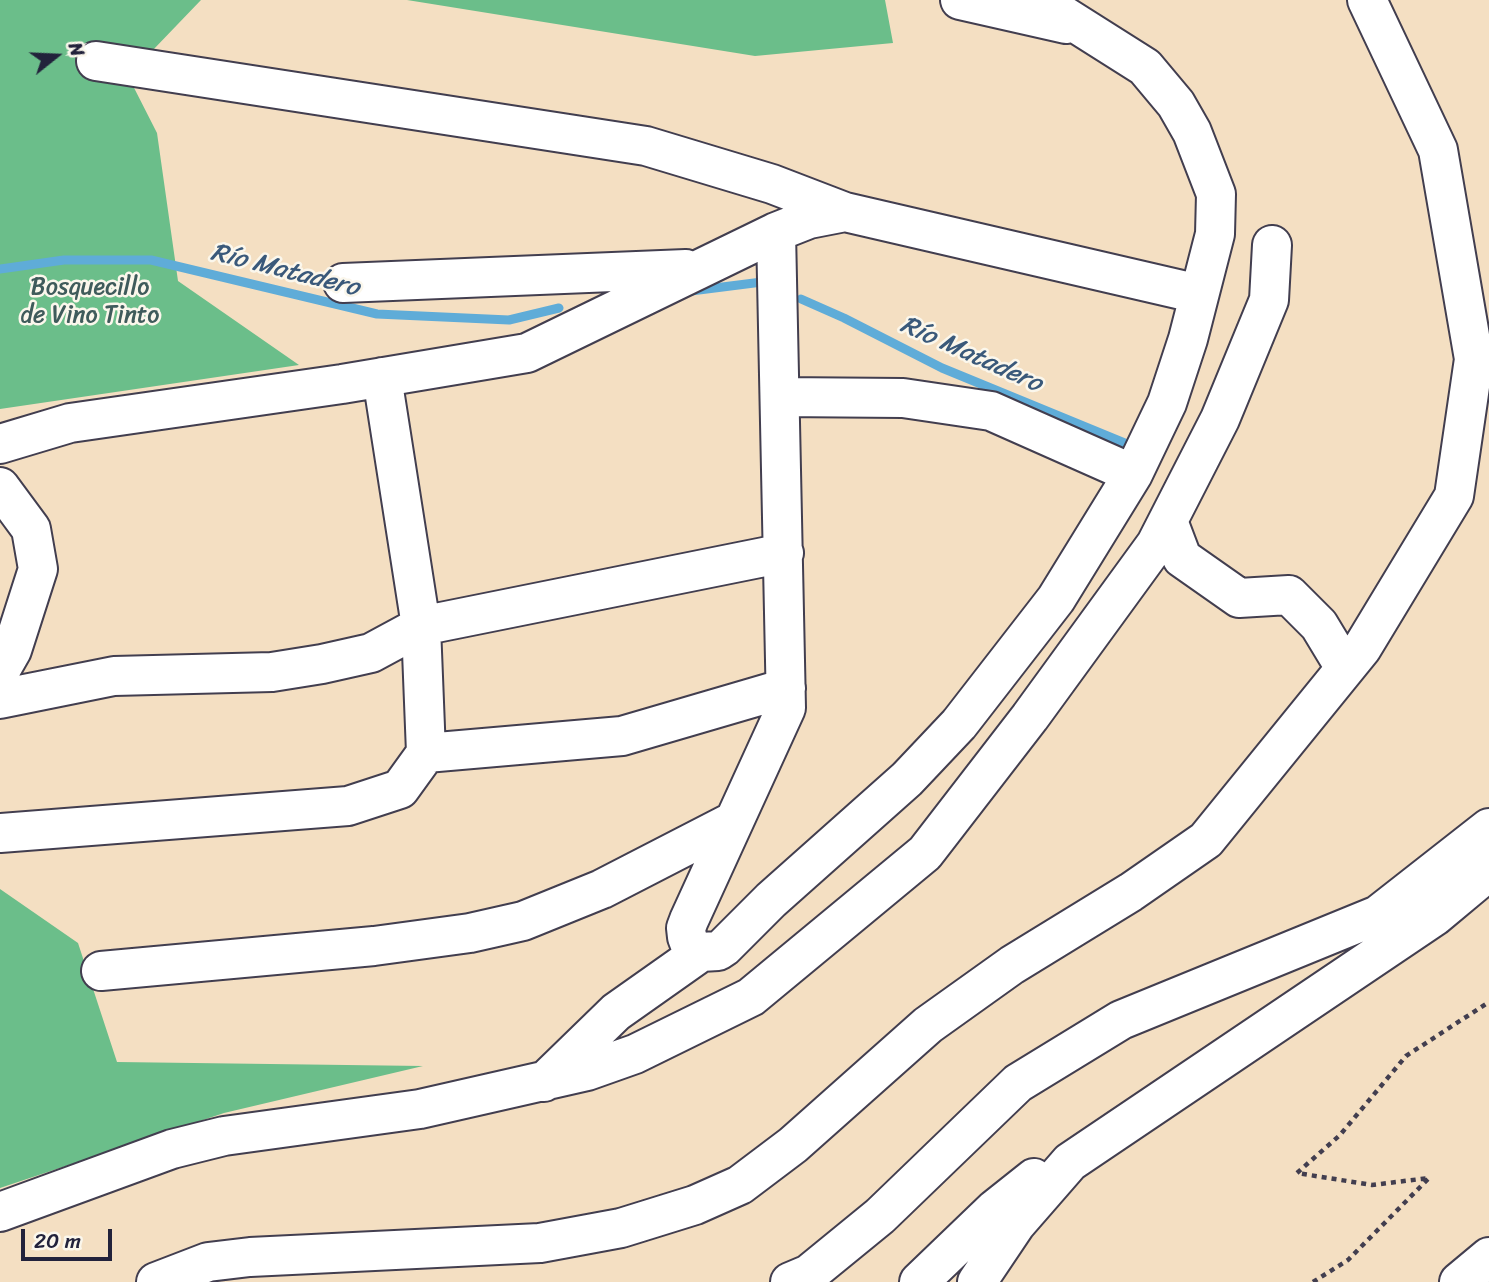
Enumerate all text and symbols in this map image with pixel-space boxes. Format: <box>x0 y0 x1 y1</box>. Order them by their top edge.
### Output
north arrow <box>21 21 91 91</box>
text: N <box>59 38 94 61</box>
water label: Río Matadero <box>208 238 362 304</box>
park label: Bosquecillo de Vino Tinto <box>20 274 160 330</box>
water label: Río Matadero <box>895 310 1047 400</box>
scale bar <box>24 1216 116 1260</box>
text: 20 m <box>34 1222 81 1260</box>

